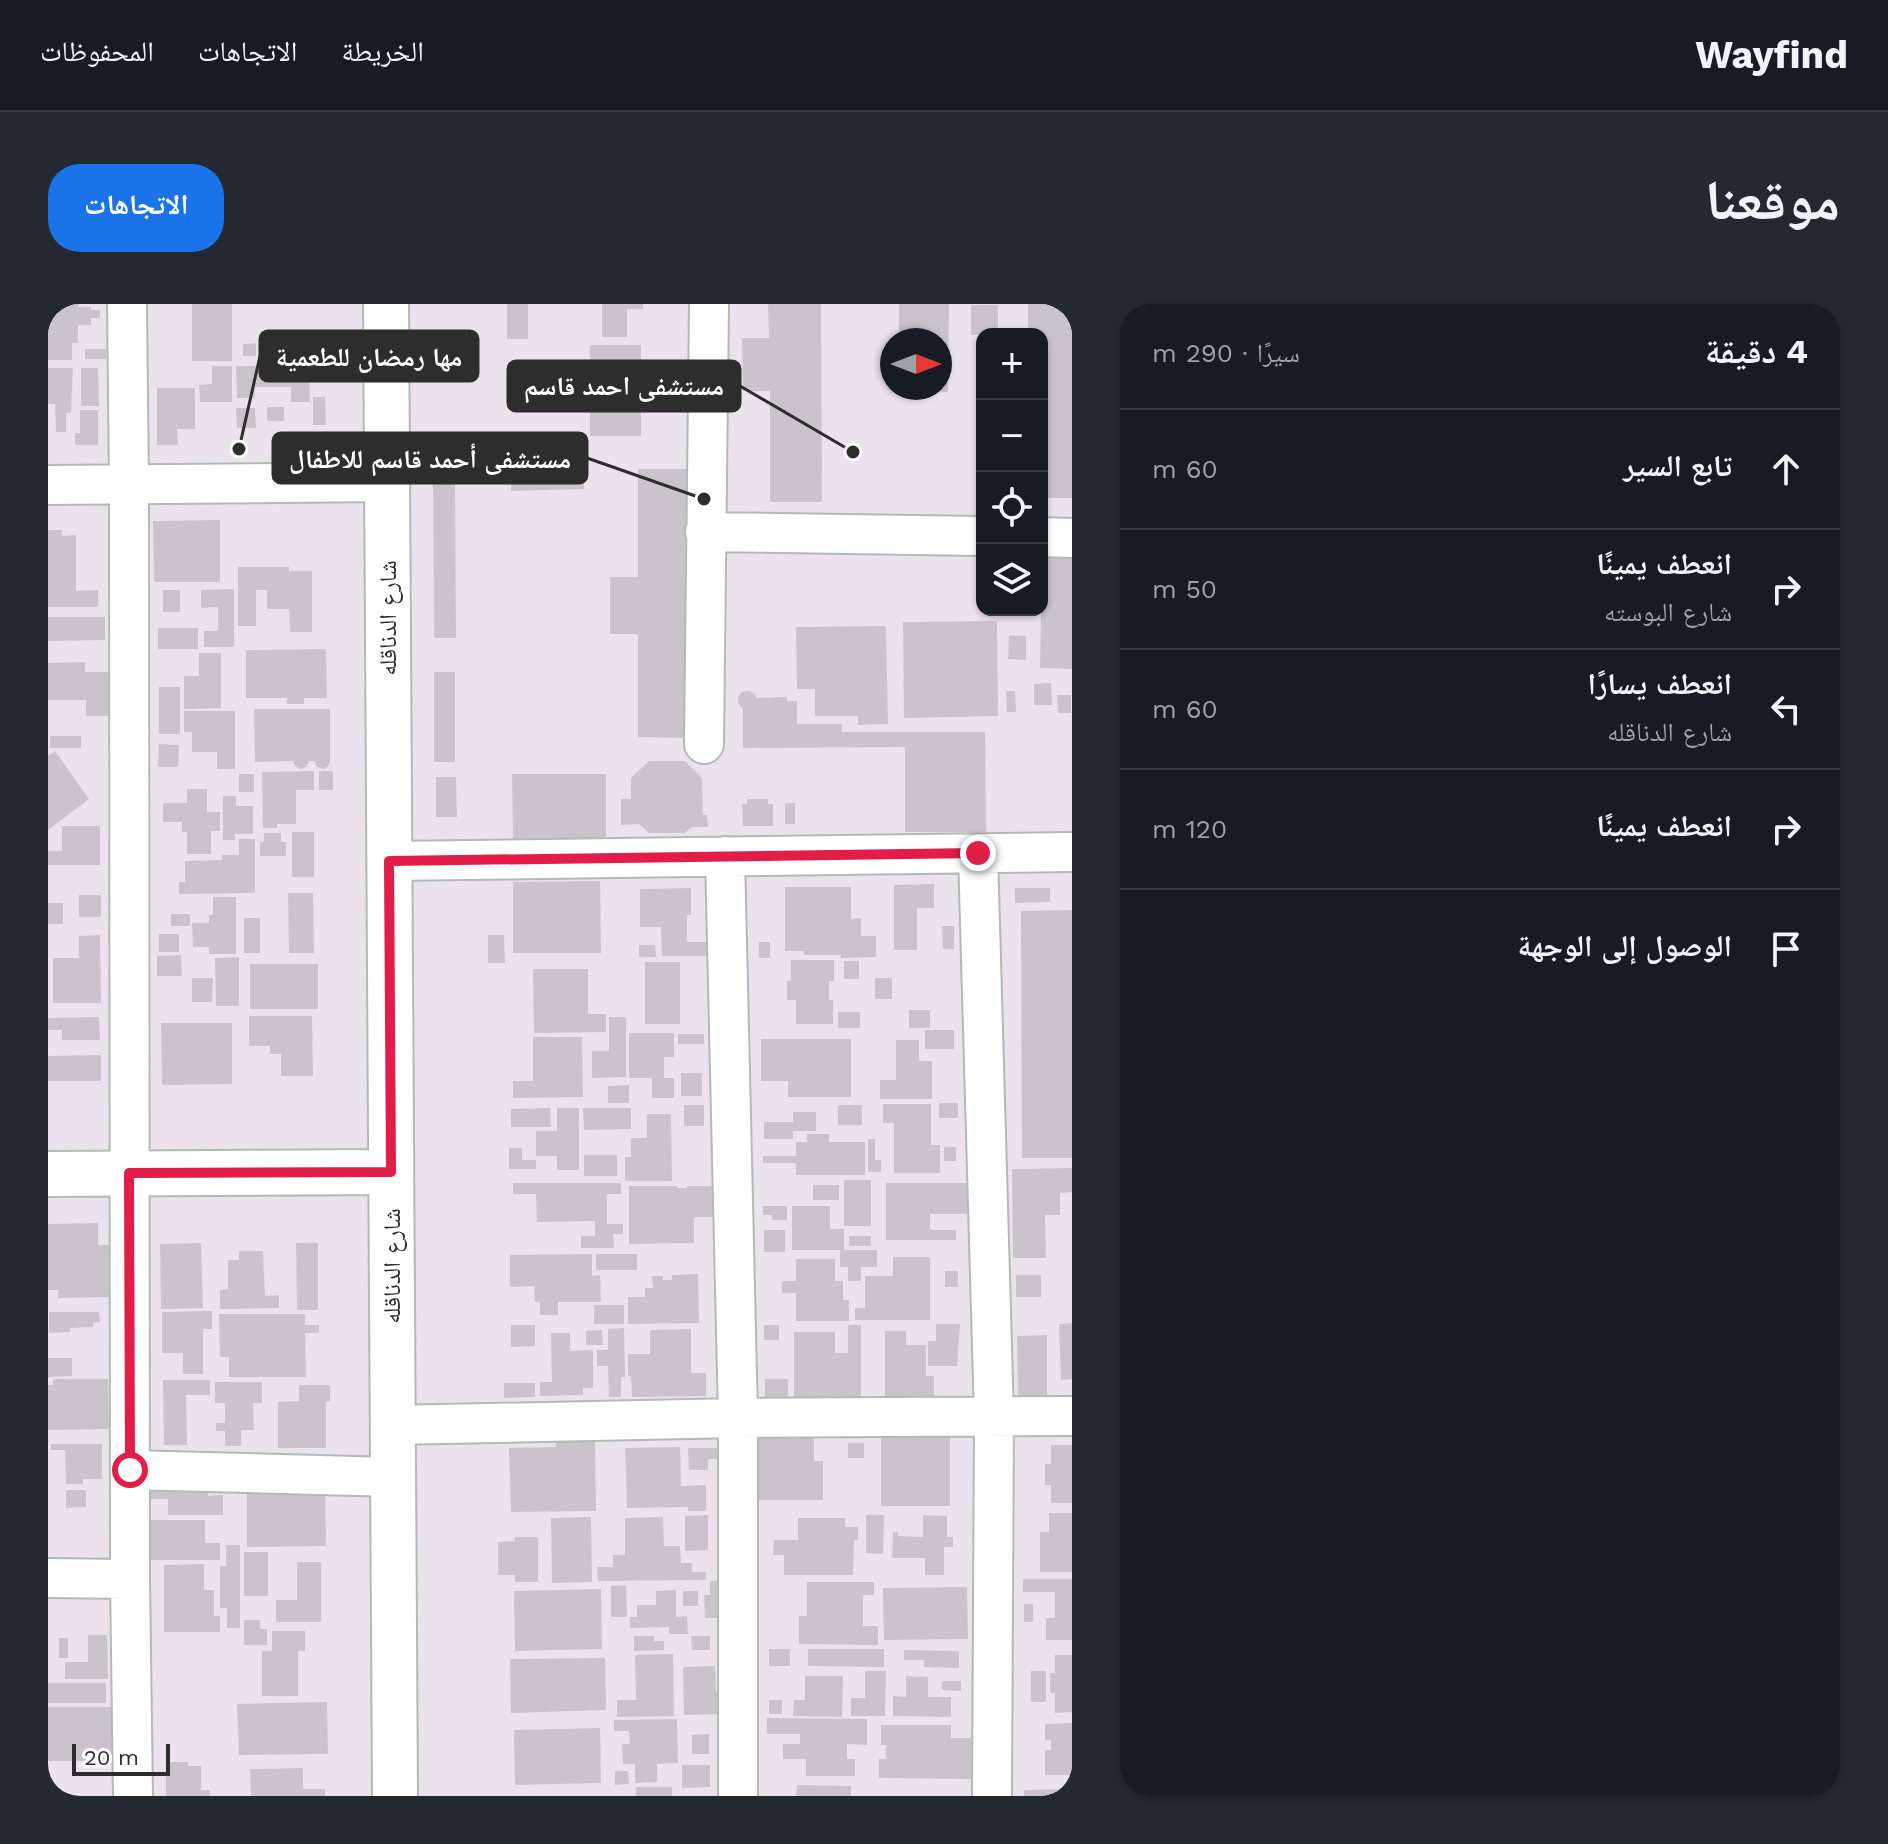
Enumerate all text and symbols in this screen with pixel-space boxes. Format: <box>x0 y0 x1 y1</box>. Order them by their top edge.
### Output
text: Wayfind <box>1695 33 1848 77</box>
text: المحفوظات <box>40 35 154 68</box>
text: الاتجاهات <box>198 35 297 68</box>
text: الخريطة <box>341 35 424 68</box>
button: الاتجاهات <box>48 164 224 252</box>
text: موقعنا <box>1705 168 1840 234</box>
north arrow <box>880 328 952 400</box>
map controls <box>976 328 1048 616</box>
button: + <box>976 328 1048 400</box>
callout: مها رمضان للطعمية <box>260 331 478 381</box>
text: 4 دقيقة <box>1705 331 1808 371</box>
text: سيرًا · 290 m <box>1152 338 1300 368</box>
text: مها رمضان للطعمية <box>276 342 462 373</box>
callout: مستشفى احمد قاسم <box>508 361 740 411</box>
text: مستشفى احمد قاسم <box>524 371 724 404</box>
button: − <box>976 400 1048 472</box>
callout: مستشفى أحمد قاسم للاطفال <box>273 433 587 483</box>
text: مستشفى أحمد قاسم للاطفال <box>289 443 571 477</box>
icon: ahead <box>1764 447 1808 491</box>
text: تابع السير <box>1623 448 1732 483</box>
text: 60 m <box>1152 454 1218 484</box>
button: locate <box>976 472 1048 544</box>
button: layers <box>976 544 1048 616</box>
text: انعطف يمينًا <box>1596 546 1732 581</box>
street label: شارع الدناقله <box>374 560 403 676</box>
icon: right <box>1764 567 1808 611</box>
text: 50 m <box>1152 574 1217 604</box>
text: شارع البوسته <box>1604 597 1732 627</box>
text: انعطف يسارًا <box>1587 666 1732 701</box>
icon: left <box>1764 687 1808 731</box>
text: 60 m <box>1152 694 1218 724</box>
text: شارع الدناقله <box>1607 717 1732 747</box>
icon: right <box>1764 807 1808 851</box>
text: انعطف يمينًا <box>1596 808 1732 843</box>
text: 120 m <box>1152 814 1227 844</box>
route end <box>960 835 996 871</box>
icon: arrive <box>1764 927 1808 971</box>
text: الوصول إلى الوجهة <box>1518 928 1732 963</box>
street label: شارع الدناقله <box>378 1208 407 1324</box>
route start <box>112 1452 148 1488</box>
scale bar <box>72 1740 170 1776</box>
text: 20 m <box>84 1745 139 1770</box>

